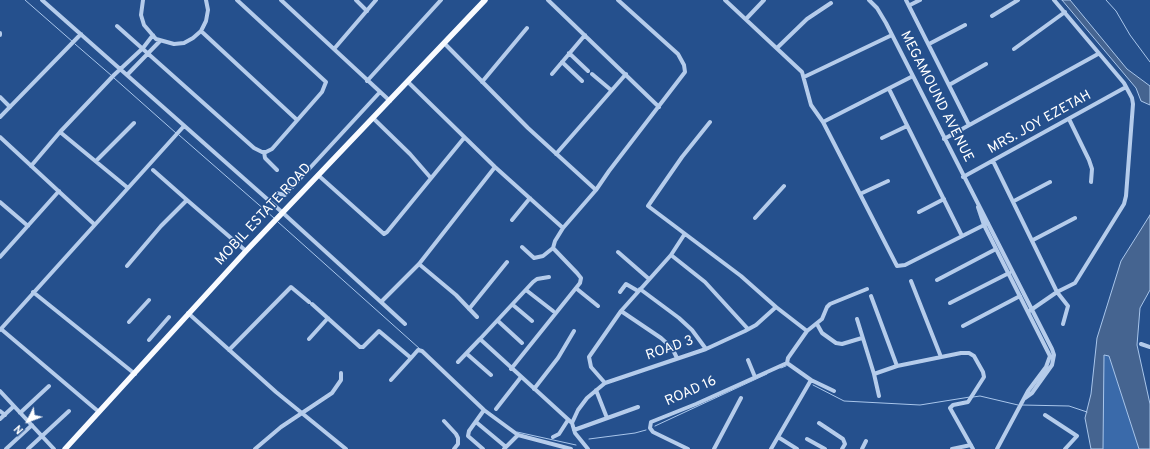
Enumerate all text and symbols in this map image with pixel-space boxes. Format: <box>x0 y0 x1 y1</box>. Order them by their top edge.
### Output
street label: MEGAMOUND AVENUE <box>896 29 976 165</box>
street label: MRS. JOY EZETAH <box>985 88 1095 158</box>
street label: MOBIL ESTATE ROAD <box>212 160 316 270</box>
street label: ROAD 3 <box>644 333 696 365</box>
street label: ROAD 16 <box>663 373 719 411</box>
north arrow <box>8 401 48 441</box>
text: N <box>11 421 27 437</box>

